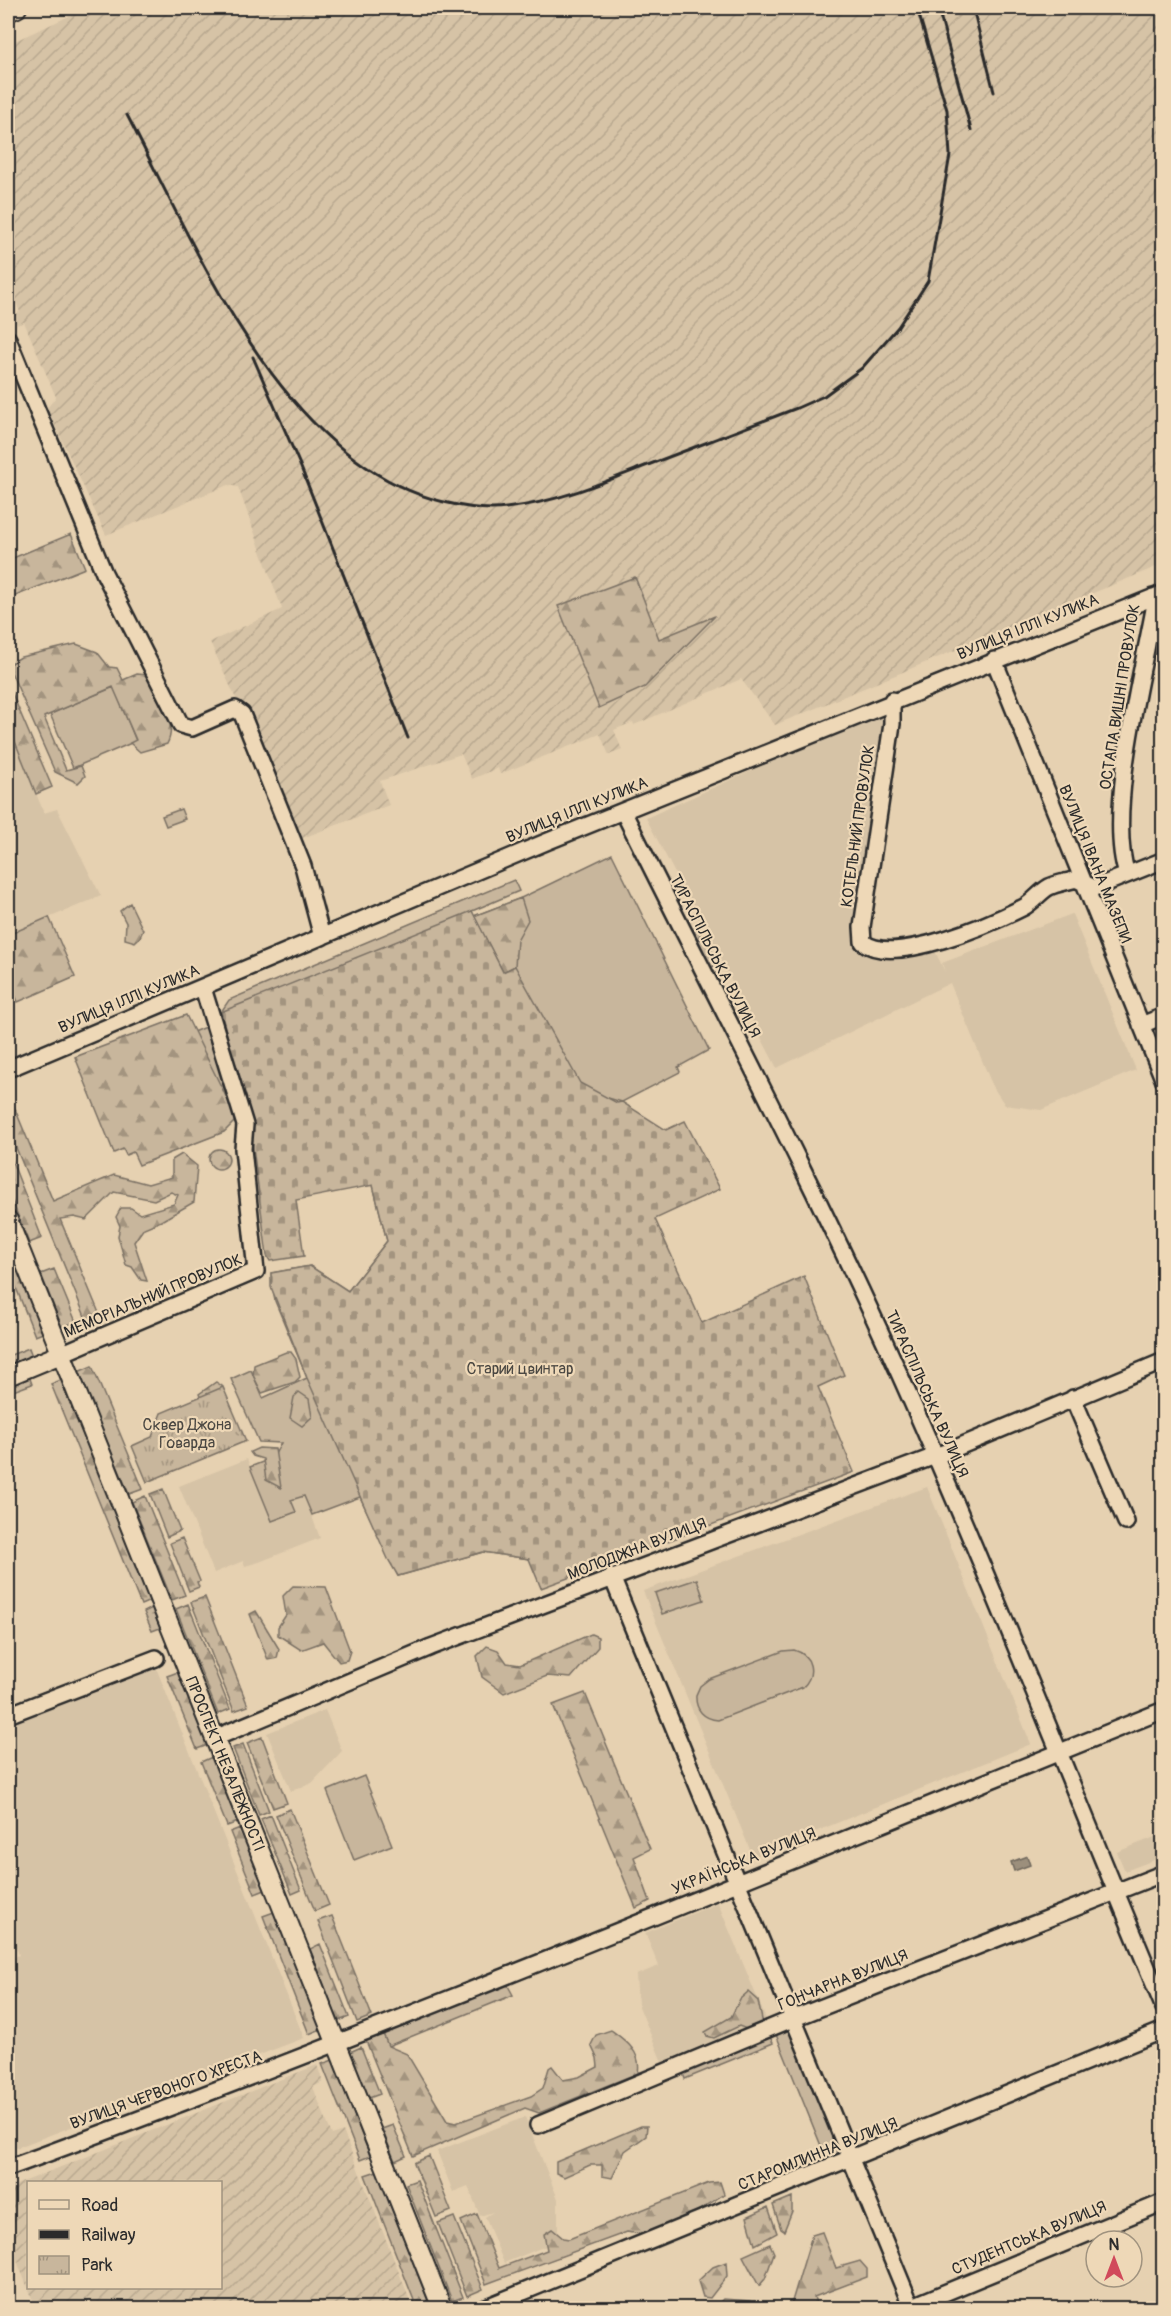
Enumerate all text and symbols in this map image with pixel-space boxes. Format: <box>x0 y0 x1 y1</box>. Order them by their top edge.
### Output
street label: ВУЛИЦЯ ІЛЛІ КУЛИКА <box>954 589 1102 665</box>
street label: ОСТАПА ВИШНІ ПРОВУЛОК <box>1095 603 1145 791</box>
street label: КОТЕЛЬНИЙ ПРОВУЛОК <box>837 743 879 909</box>
street label: ВУЛИЦЯ ІЛЛІ КУЛИКА <box>503 772 651 848</box>
street label: ВУЛИЦЯ ІВАНА МАЗЕПИ <box>1054 782 1136 946</box>
street label: ТИРАСПІЛЬСЬКА ВУЛИЦЯ <box>665 871 765 1041</box>
street label: ВУЛИЦЯ ІЛЛІ КУЛИКА <box>55 960 203 1038</box>
street label: МЕМОРІАЛЬНИЙ ПРОВУЛОК <box>61 1249 245 1343</box>
street label: ТИРАСПІЛЬСЬКА ВУЛИЦЯ <box>881 1307 973 1481</box>
park label: Старий цвинтар <box>466 1359 574 1379</box>
park label: Сквер Джона Говарда <box>143 1415 231 1453</box>
street label: МОЛОДІЖНА ВУЛИЦЯ <box>565 1513 709 1585</box>
street label: ПРОСПЕКТ НЕЗАЛЕЖНОСТІ <box>181 1674 269 1854</box>
street label: УКРАЇНСЬКА ВУЛИЦЯ <box>669 1823 819 1899</box>
street label: ГОНЧАРНА ВУЛИЦЯ <box>775 1945 911 2015</box>
street label: ВУЛИЦЯ ЧЕРВОНОГО ХРЕСТА <box>67 2046 265 2134</box>
street label: СТАРОМЛИННА ВУЛИЦЯ <box>735 2113 901 2195</box>
legend <box>27 2181 222 2289</box>
text: Road <box>81 2194 118 2217</box>
street label: СТУДЕНТСЬКА ВУЛИЦЯ <box>949 2196 1109 2280</box>
text: Railway <box>81 2224 136 2247</box>
north arrow <box>1084 2229 1144 2289</box>
text: N <box>1109 2235 1120 2255</box>
text: Park <box>81 2254 113 2277</box>

